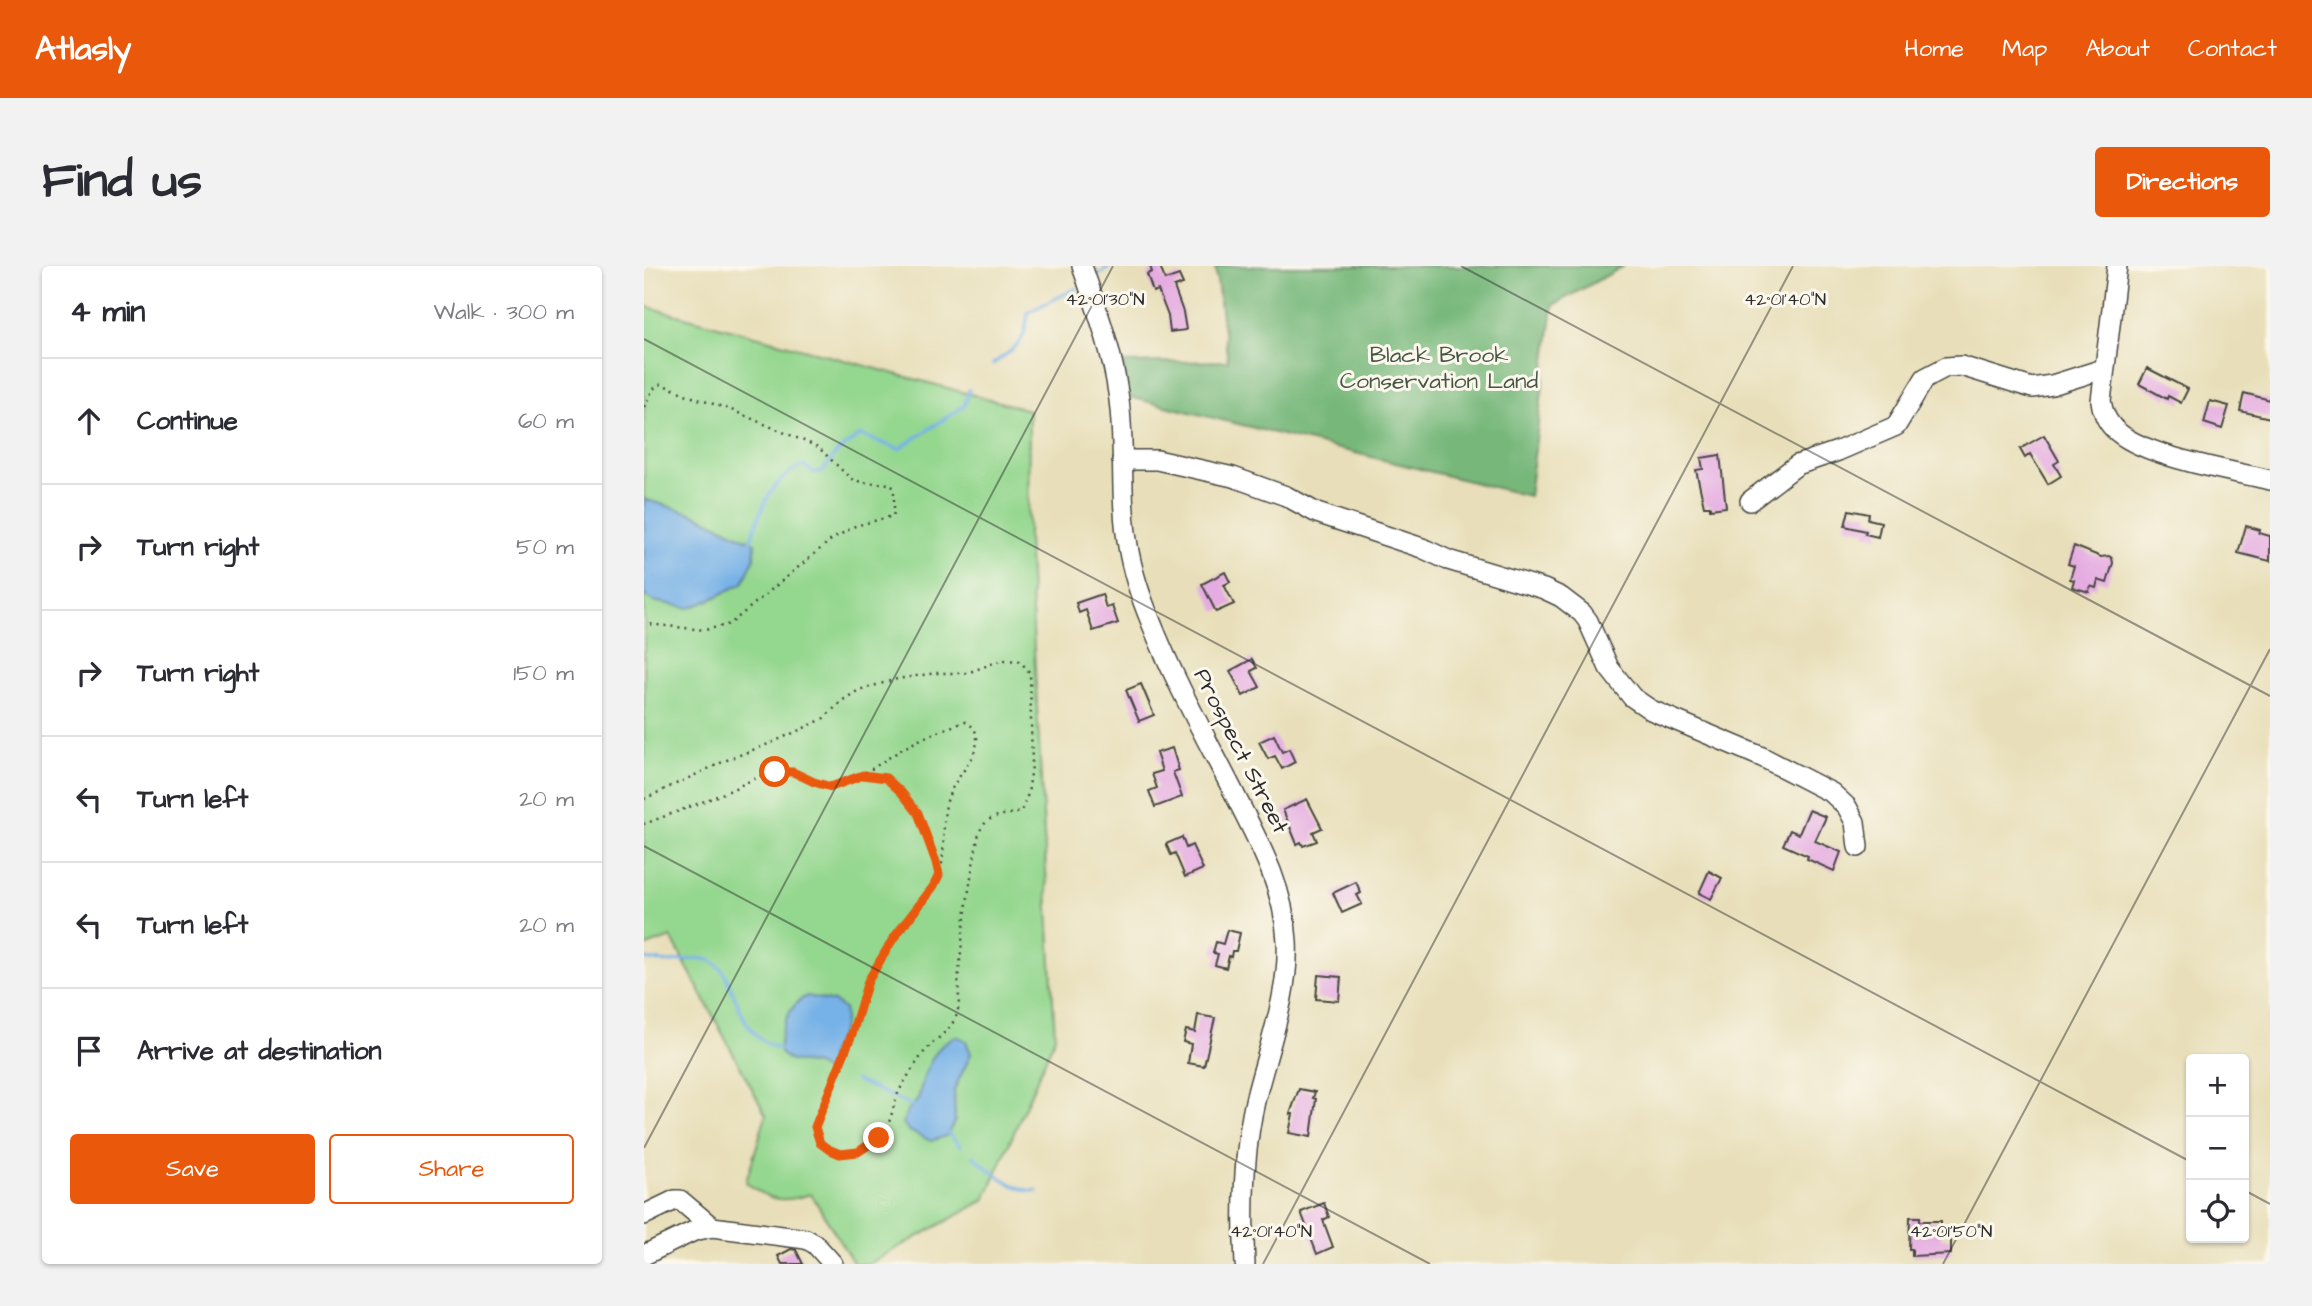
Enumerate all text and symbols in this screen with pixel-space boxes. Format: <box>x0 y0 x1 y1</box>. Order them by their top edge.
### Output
text: Atlasly <box>35 26 131 72</box>
text: Home <box>1904 32 1964 66</box>
text: Map <box>2002 32 2047 66</box>
text: About <box>2085 32 2150 66</box>
text: Contact <box>2188 32 2277 66</box>
button: Directions <box>2095 147 2270 217</box>
text: Find us <box>42 148 202 216</box>
text: 42°01'30"N <box>1065 287 1145 312</box>
text: 42°01'40"N <box>1744 287 1826 312</box>
text: 4 min <box>70 291 145 333</box>
text: Walk · 300 m <box>433 296 574 328</box>
park label: Black Brook Conservation Land <box>1340 339 1538 397</box>
icon: ahead <box>70 402 108 440</box>
text: Continue <box>137 403 238 439</box>
text: 60 m <box>518 405 574 437</box>
icon: right <box>70 528 108 566</box>
text: Turn right <box>137 529 259 565</box>
text: 50 m <box>516 531 574 563</box>
icon: right <box>70 654 108 692</box>
text: Turn right <box>137 655 259 691</box>
text: 150 m <box>513 657 574 689</box>
street label: Prospect Street <box>1186 663 1297 840</box>
route start <box>759 756 790 787</box>
icon: left <box>70 780 108 818</box>
text: Turn left <box>137 781 248 817</box>
text: 20 m <box>519 783 574 815</box>
icon: left <box>70 906 108 944</box>
text: Turn left <box>137 907 248 943</box>
text: 20 m <box>519 909 574 941</box>
icon: arrive <box>70 1032 108 1070</box>
text: Arrive at destination <box>137 1033 382 1069</box>
map controls <box>2186 1054 2249 1243</box>
button: + <box>2186 1054 2249 1117</box>
button: − <box>2186 1117 2249 1180</box>
route end <box>863 1122 894 1153</box>
button: Save <box>70 1134 315 1204</box>
button: Share <box>329 1134 574 1204</box>
button: locate <box>2186 1180 2249 1243</box>
text: 42°01'40"N <box>1230 1219 1312 1244</box>
text: 42°01'50"N <box>1910 1219 1992 1244</box>

